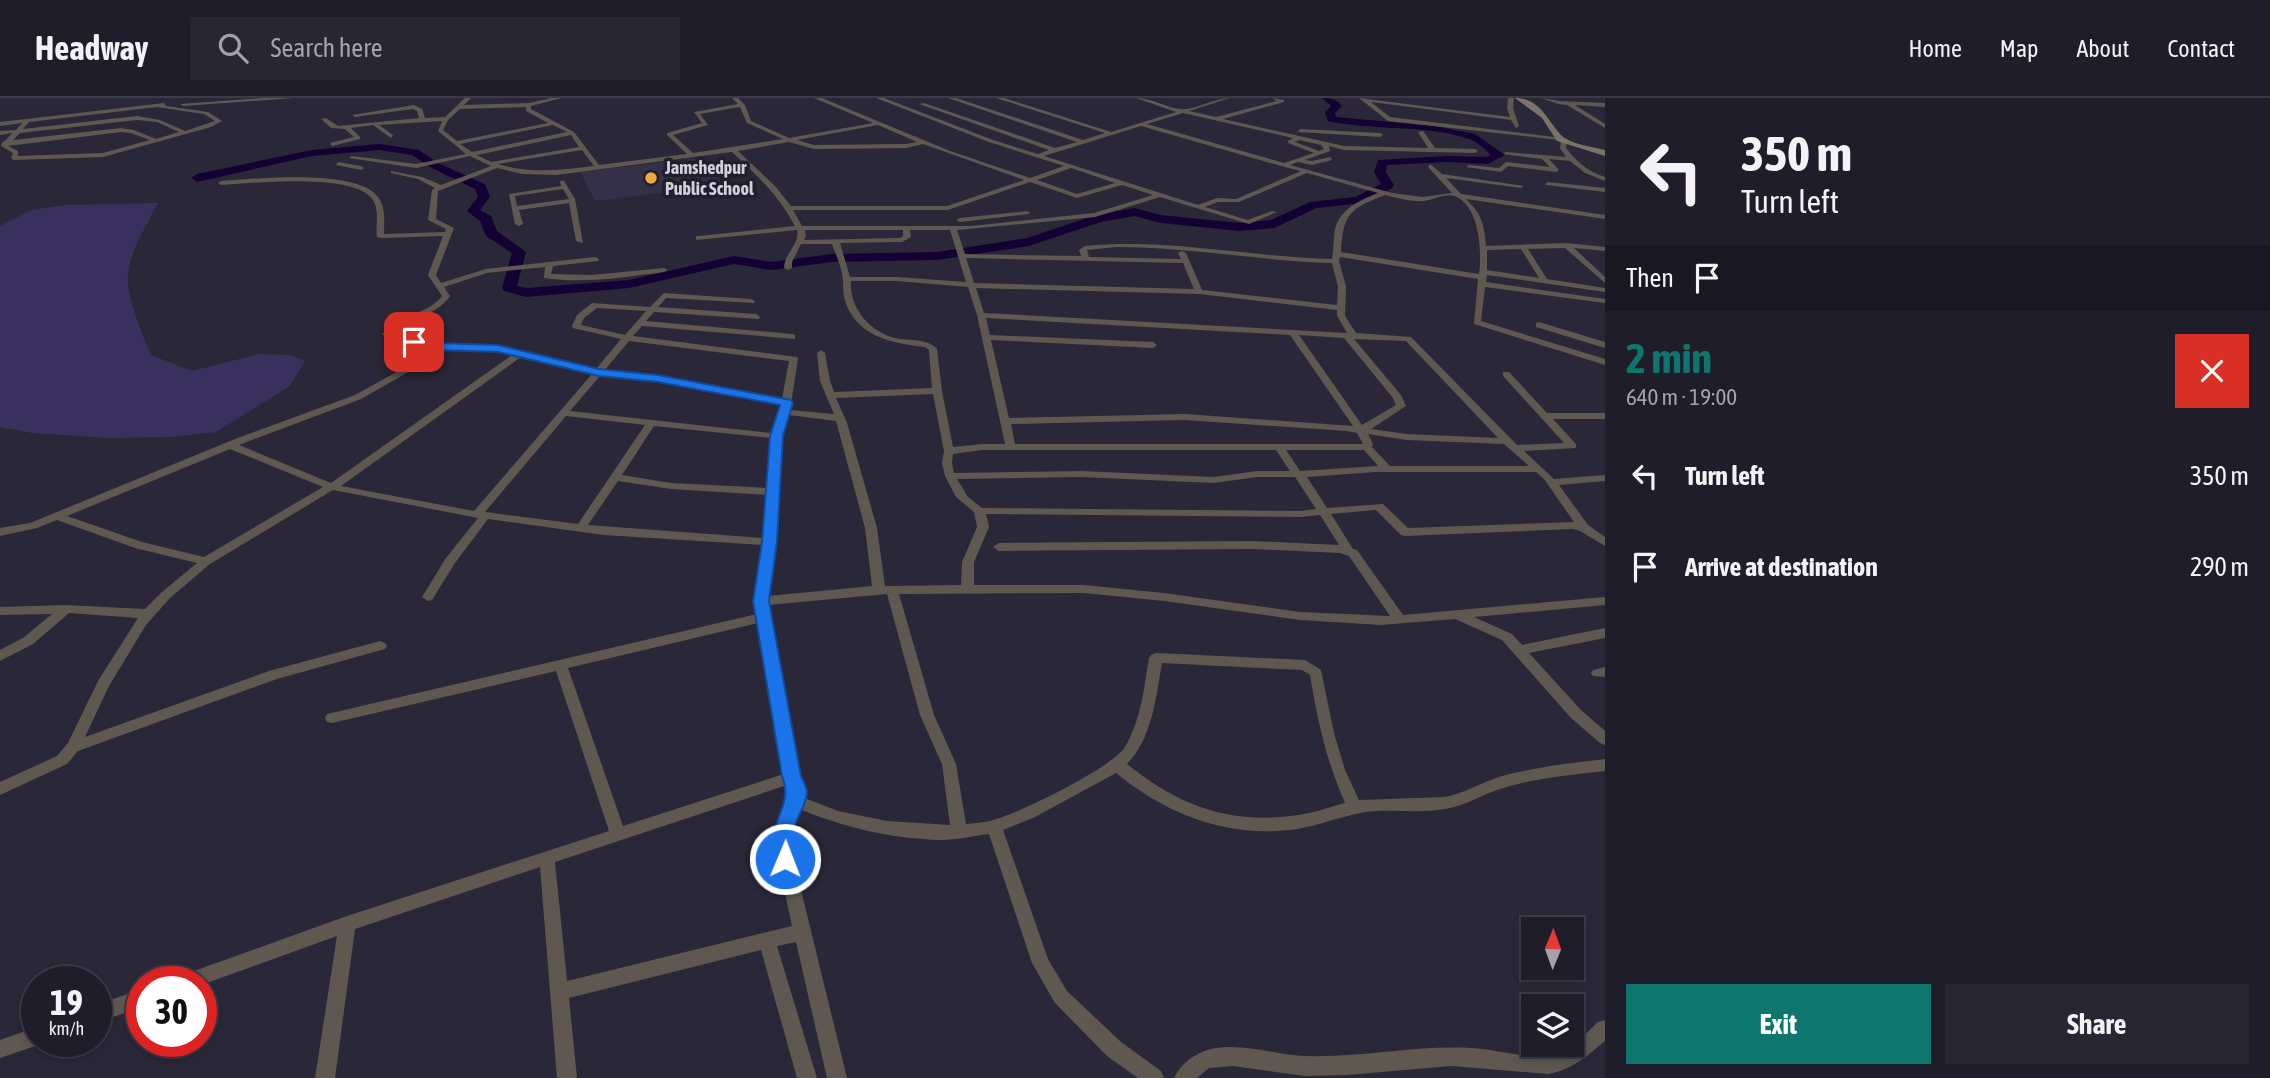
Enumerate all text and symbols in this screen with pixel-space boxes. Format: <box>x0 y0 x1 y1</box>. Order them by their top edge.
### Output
search box <box>190 17 680 80</box>
text: Headway <box>35 29 148 67</box>
icon: search <box>214 29 252 67</box>
text: Search here <box>270 33 383 63</box>
text: Home <box>1908 35 1962 62</box>
text: Map <box>2000 35 2038 62</box>
text: About <box>2076 35 2129 62</box>
text: Contact <box>2167 35 2235 62</box>
text: 350 m <box>1741 125 1852 181</box>
icon: left <box>1626 126 1717 217</box>
place label: Jamshedpur Public School <box>664 157 754 199</box>
marker: Jamshedpur Public School <box>643 170 659 186</box>
text: Turn left <box>1741 183 1839 220</box>
icon: arrive <box>1688 259 1726 297</box>
text: Then <box>1626 263 1674 293</box>
pin <box>384 312 444 372</box>
icon: arrive <box>395 323 433 361</box>
text: 2 min <box>1626 334 1712 382</box>
button: close <box>2175 334 2249 408</box>
text: 640 m · 19:00 <box>1626 384 1737 410</box>
icon: left <box>1626 457 1664 495</box>
text: Turn left <box>1685 461 1765 491</box>
text: 350 m <box>2190 461 2249 491</box>
icon: arrive <box>1626 548 1664 586</box>
text: Arrive at destination <box>1685 552 1878 582</box>
text: 290 m <box>2190 552 2249 582</box>
position arrow <box>748 822 822 896</box>
north arrow <box>1521 917 1584 980</box>
map controls <box>1521 917 1584 1057</box>
speed limit sign: 30 <box>126 966 217 1057</box>
text: 19 <box>50 982 83 1022</box>
button: Exit <box>1626 984 1931 1064</box>
button: Share <box>1945 984 2249 1064</box>
button: layers <box>1521 994 1584 1057</box>
text: km/h <box>49 1018 84 1039</box>

